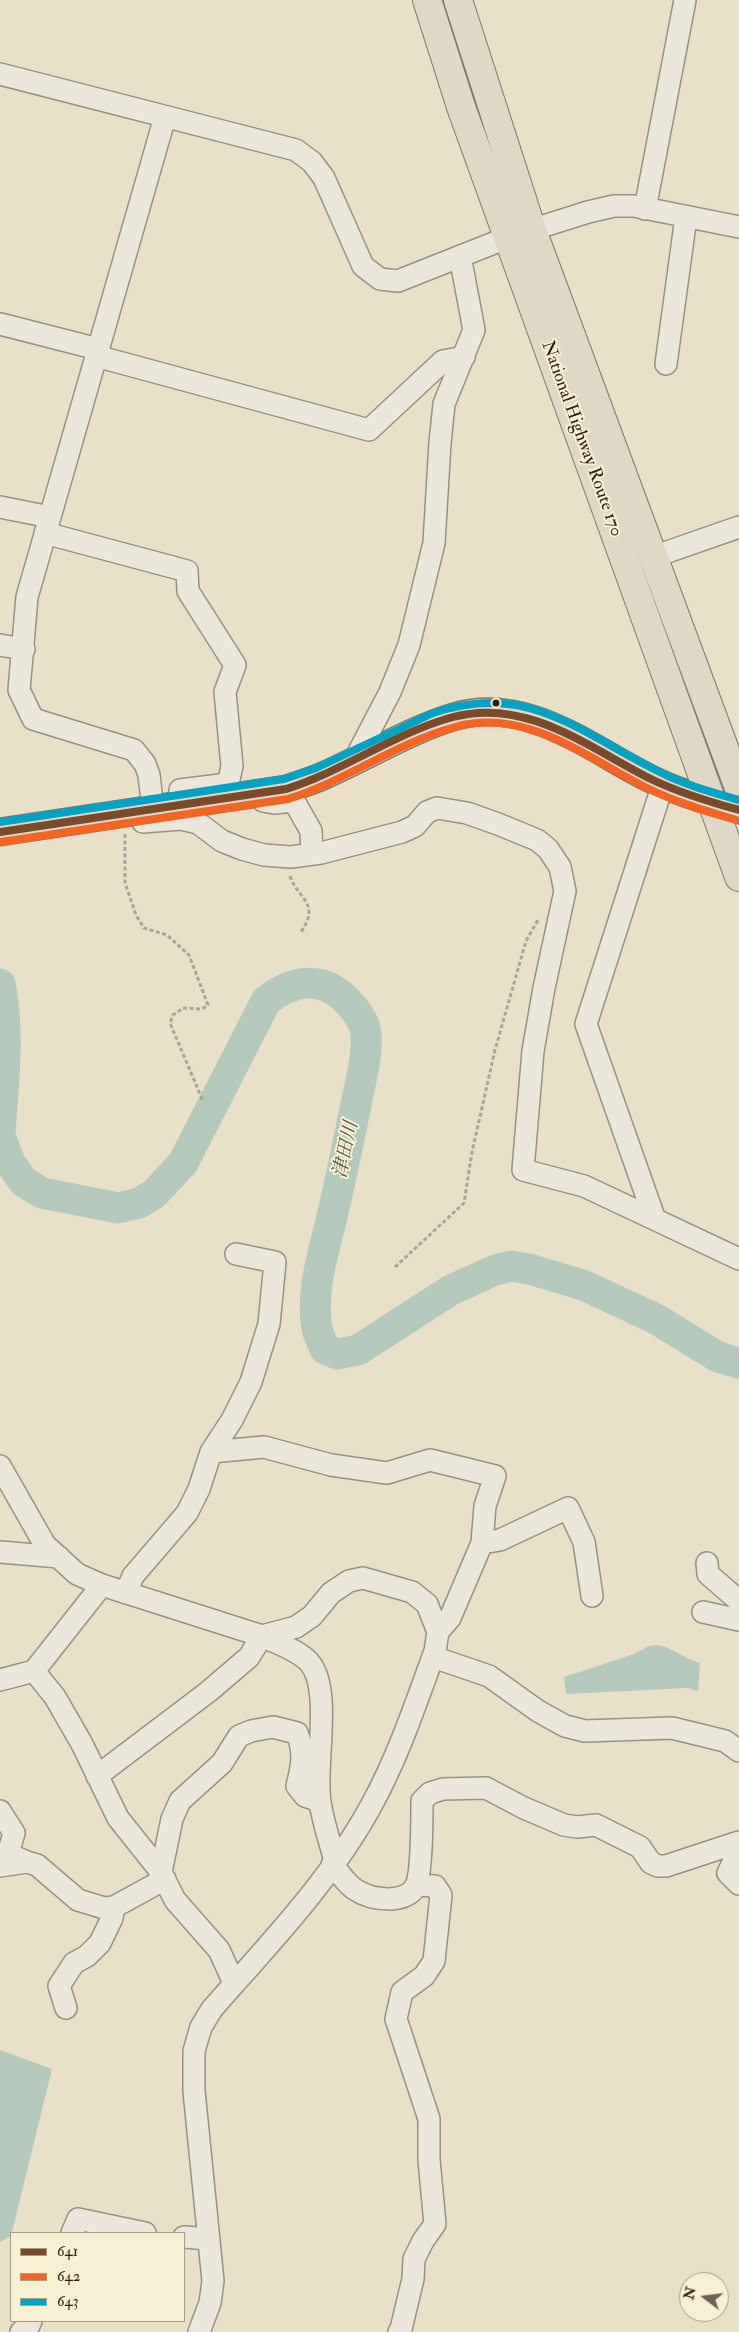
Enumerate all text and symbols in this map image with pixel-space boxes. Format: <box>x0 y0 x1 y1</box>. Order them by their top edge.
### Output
street label: National Highway Route 170 <box>536 338 626 540</box>
unlabelled marker <box>491 698 501 708</box>
water label: 津田川 <box>330 1120 364 1180</box>
legend <box>10 2232 185 2322</box>
text: 641 <box>57 2242 78 2261</box>
text: 642 <box>57 2267 80 2286</box>
north arrow <box>679 2272 729 2322</box>
text: N <box>680 2285 700 2302</box>
text: 643 <box>57 2292 78 2311</box>

